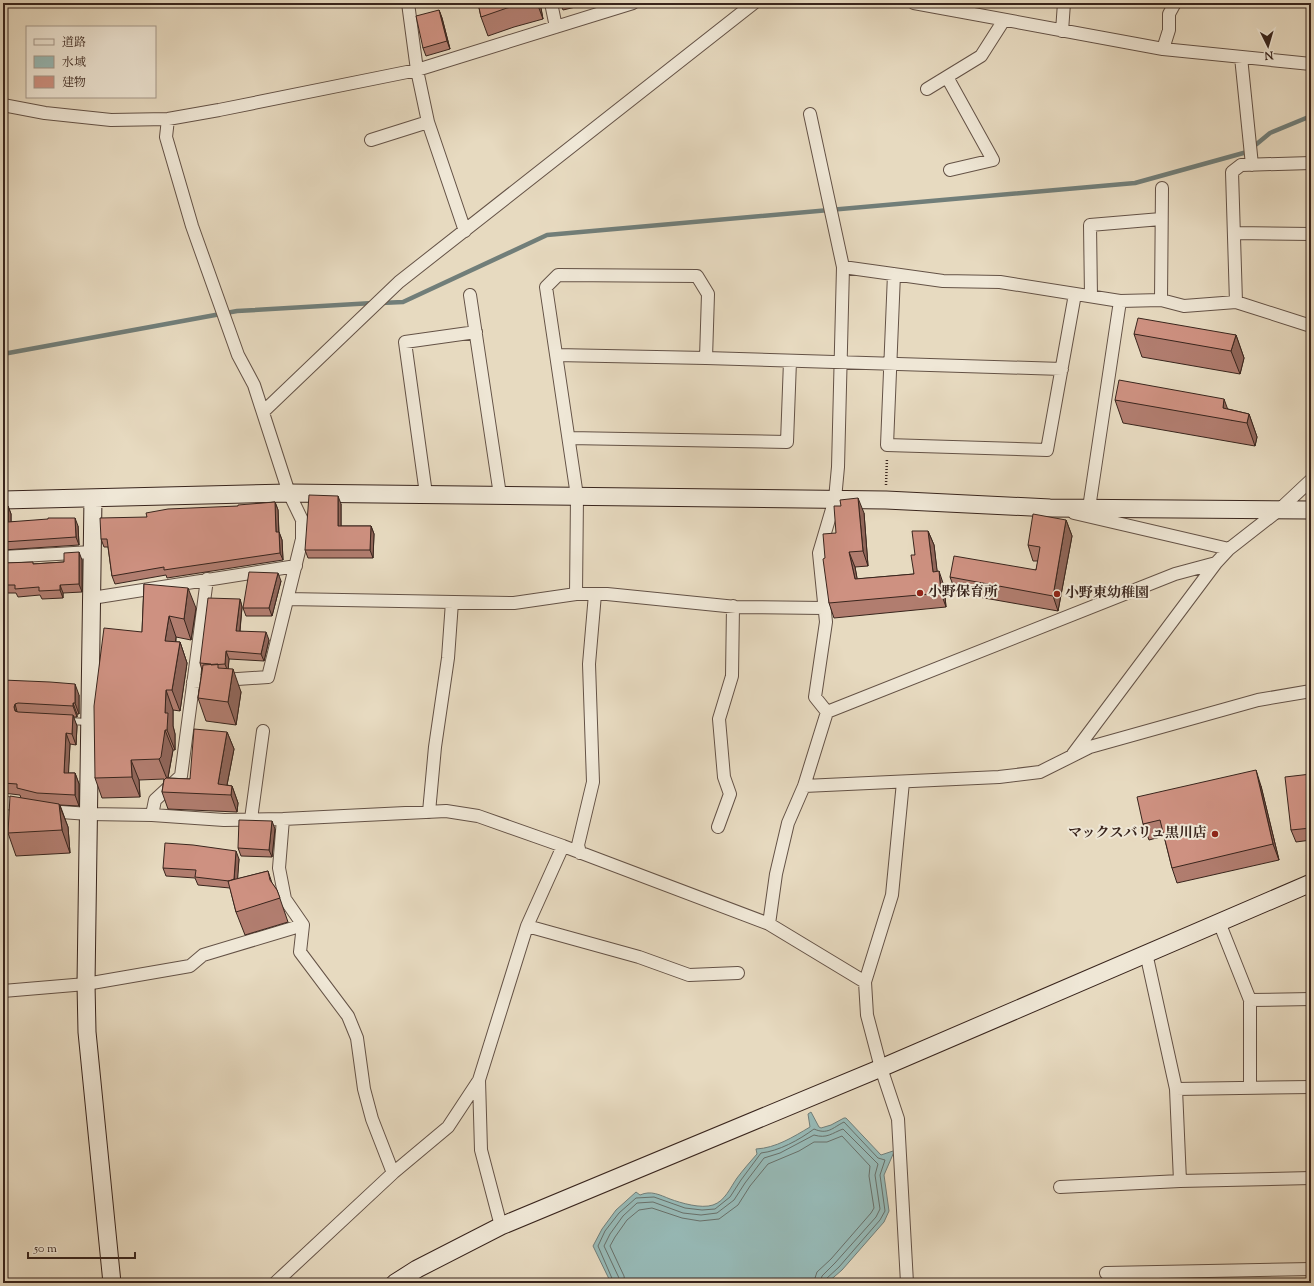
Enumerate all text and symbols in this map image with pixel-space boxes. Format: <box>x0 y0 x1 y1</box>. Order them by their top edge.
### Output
legend <box>26 26 156 98</box>
north arrow <box>1248 26 1288 66</box>
text: 道路 <box>62 34 86 52</box>
text: N <box>1263 47 1275 63</box>
text: 水域 <box>62 54 86 72</box>
text: 建物 <box>62 74 86 92</box>
place label: 小野保育所 <box>928 583 998 603</box>
place label: 小野東幼稚園 <box>1065 584 1149 604</box>
marker: 小野保育所 <box>915 588 925 598</box>
marker: 小野東幼稚園 <box>1052 589 1062 599</box>
place label: マックスバリュ黒川店 <box>1068 824 1207 844</box>
marker: マックスバリュ黒川店 <box>1210 829 1220 839</box>
scale bar <box>28 1234 135 1260</box>
text: 50 m <box>33 1240 57 1258</box>

